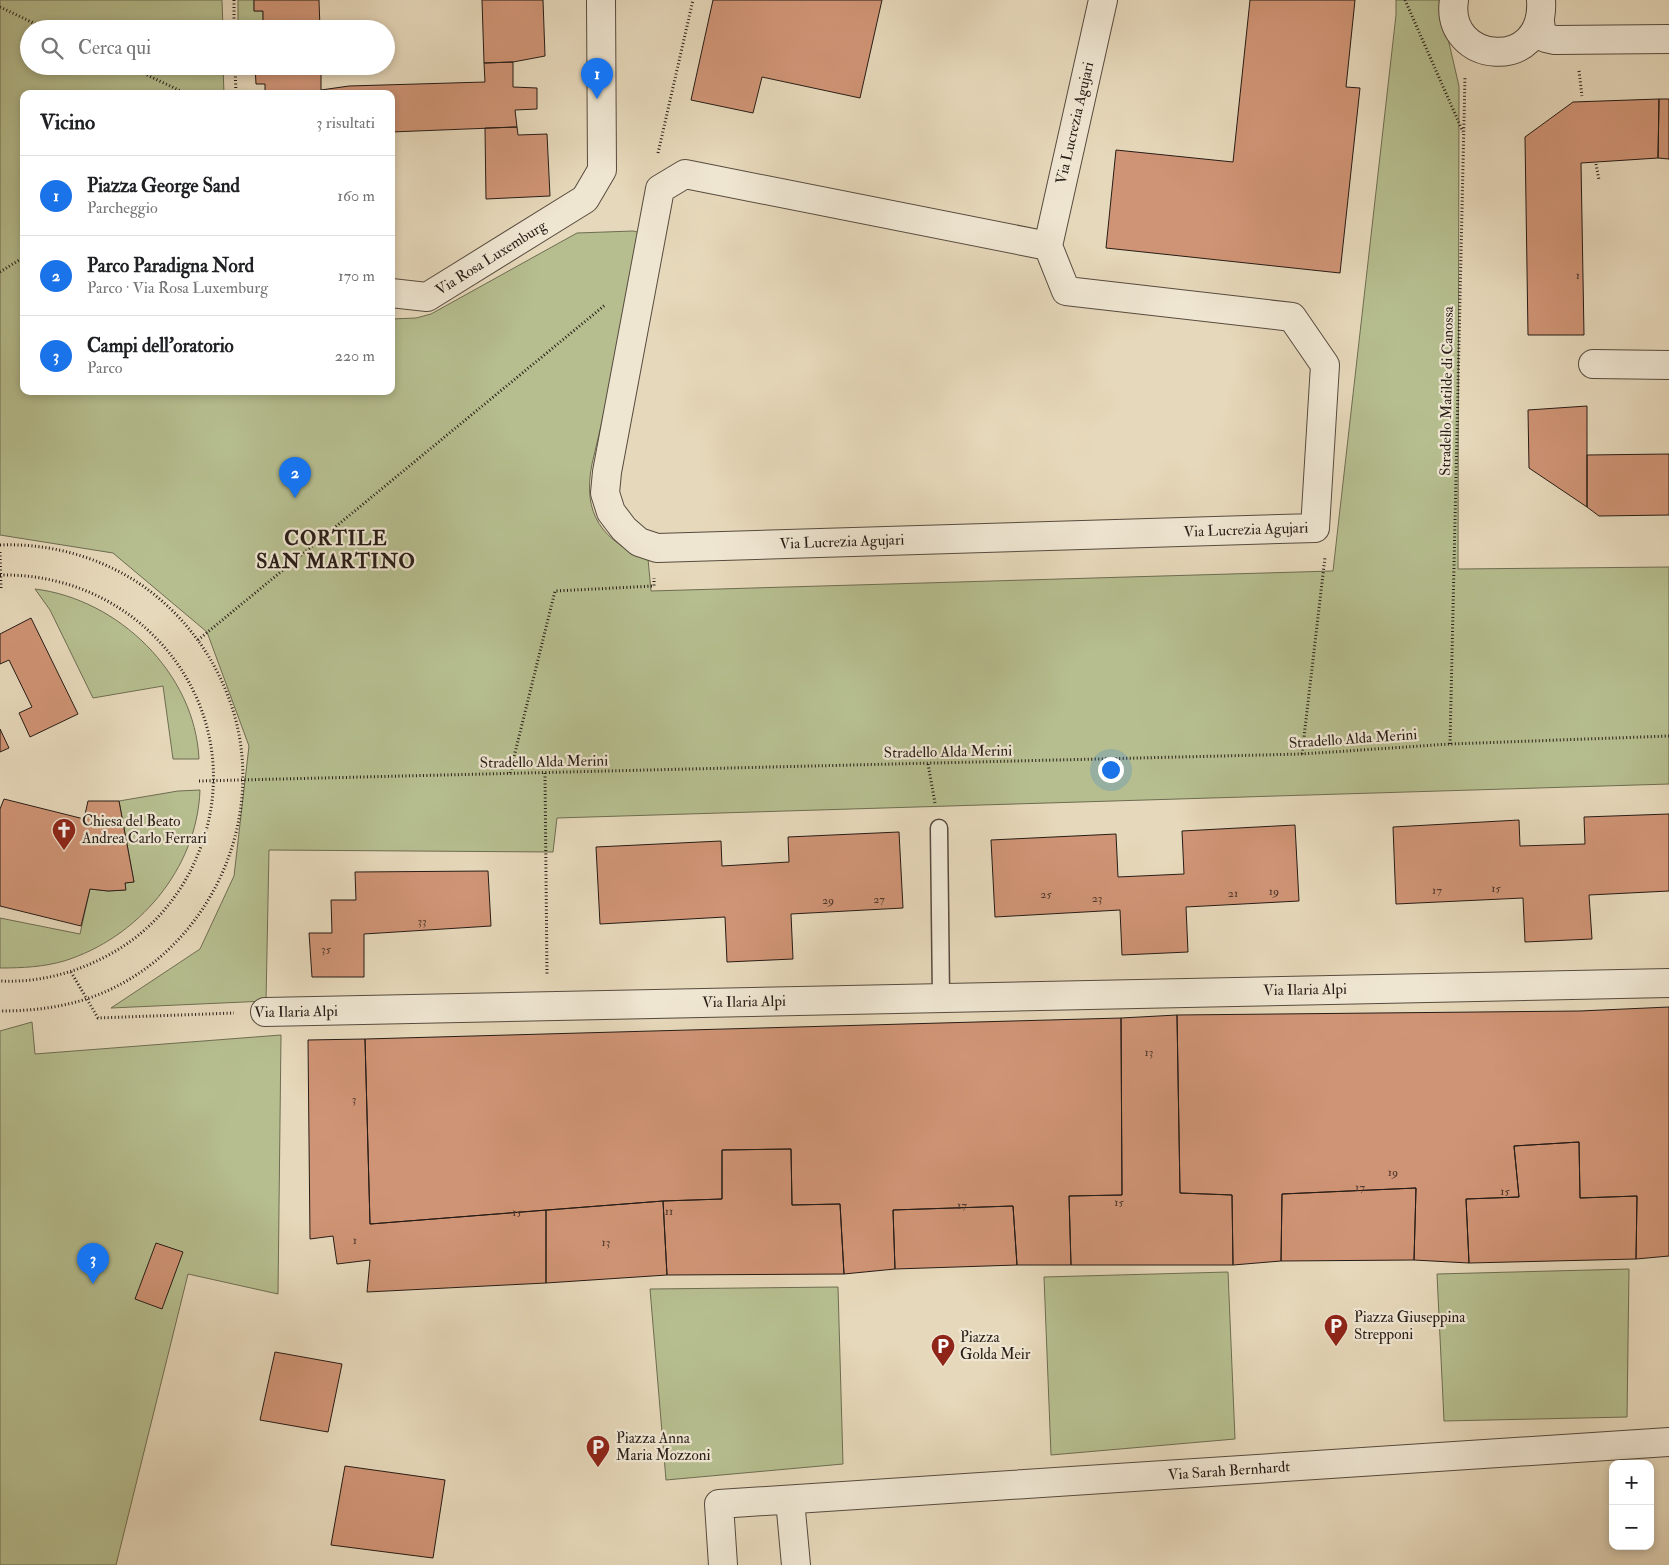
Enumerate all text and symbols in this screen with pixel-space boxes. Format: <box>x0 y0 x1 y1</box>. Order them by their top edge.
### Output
search box <box>20 20 395 75</box>
icon: search <box>38 34 66 62</box>
text: Cerca qui <box>78 36 151 60</box>
pin: 1 <box>581 58 613 99</box>
street label: Via Lucrezia Agujari <box>1052 60 1098 186</box>
text: Vicino <box>40 109 95 136</box>
text: 3 risultati <box>316 113 375 133</box>
text: Piazza George Sand <box>87 174 240 198</box>
text: 1 <box>53 186 59 206</box>
text: 160 m <box>337 186 375 206</box>
text: Parcheggio <box>87 198 158 218</box>
street label: Via Rosa Luxemburg <box>432 216 550 300</box>
text: Parco Paradigna Nord <box>87 254 254 278</box>
text: 2 <box>52 266 60 286</box>
text: 170 m <box>338 266 375 286</box>
house number: 1 <box>1576 268 1580 283</box>
text: Parco · Via Rosa Luxemburg <box>87 278 268 298</box>
street label: Stradello Matilde di Canossa <box>1436 305 1458 476</box>
text: Campi dell'oratorio <box>87 334 234 358</box>
text: 3 <box>53 346 59 366</box>
text: 220 m <box>335 346 375 366</box>
text: Parco <box>87 358 123 378</box>
pin: 2 <box>279 457 311 498</box>
street label: Via Lucrezia Agujari <box>1183 518 1309 542</box>
district label: CORTILE SAN MARTINO <box>256 526 416 574</box>
street label: Via Lucrezia Agujari <box>779 530 905 554</box>
street label: Stradello Alda Merini <box>1288 725 1418 753</box>
street label: Stradello Alda Merini <box>884 741 1012 763</box>
street label: Stradello Alda Merini <box>480 751 608 773</box>
your location <box>1098 757 1124 783</box>
place label: Chiesa del Beato Andrea Carlo Ferrari <box>81 812 207 848</box>
church icon: Chiesa del Beato Andrea Carlo Ferrari <box>51 817 77 851</box>
house number: 15 <box>1491 881 1501 896</box>
house number: 17 <box>1432 883 1442 898</box>
house number: 19 <box>1269 884 1279 899</box>
house number: 21 <box>1228 886 1238 901</box>
house number: 25 <box>1040 887 1052 902</box>
house number: 23 <box>1092 891 1102 906</box>
house number: 27 <box>873 892 885 907</box>
house number: 29 <box>822 893 834 908</box>
house number: 33 <box>417 914 427 929</box>
house number: 35 <box>321 942 332 957</box>
street label: Via Ilaria Alpi <box>1263 980 1347 1001</box>
street label: Via Ilaria Alpi <box>702 992 786 1013</box>
street label: Via Ilaria Alpi <box>254 1002 338 1023</box>
house number: 13 <box>1145 1045 1153 1060</box>
house number: 3 <box>352 1092 356 1107</box>
house number: 19 <box>1388 1165 1398 1180</box>
house number: 17 <box>1355 1180 1365 1195</box>
house number: 15 <box>1500 1184 1510 1199</box>
house number: 15 <box>1114 1195 1124 1210</box>
house number: 17 <box>957 1198 967 1213</box>
house number: 11 <box>665 1204 673 1219</box>
house number: 15 <box>512 1205 522 1220</box>
house number: 1 <box>353 1233 357 1248</box>
house number: 13 <box>602 1235 610 1250</box>
pin: 3 <box>77 1243 109 1284</box>
place label: Piazza Giuseppina Strepponi <box>1354 1308 1466 1345</box>
parking icon: Piazza Giuseppina Strepponi <box>1323 1313 1349 1347</box>
place label: Piazza Golda Meir <box>960 1328 1031 1364</box>
parking icon: Piazza Golda Meir <box>930 1333 956 1367</box>
place label: Piazza Anna Maria Mozzoni <box>616 1429 710 1465</box>
parking icon: Piazza Anna Maria Mozzoni <box>585 1434 611 1468</box>
street label: Via Sarah Bernhardt <box>1167 1457 1291 1485</box>
map controls <box>1609 1460 1654 1550</box>
button: + <box>1609 1460 1654 1505</box>
button: − <box>1609 1505 1654 1550</box>

